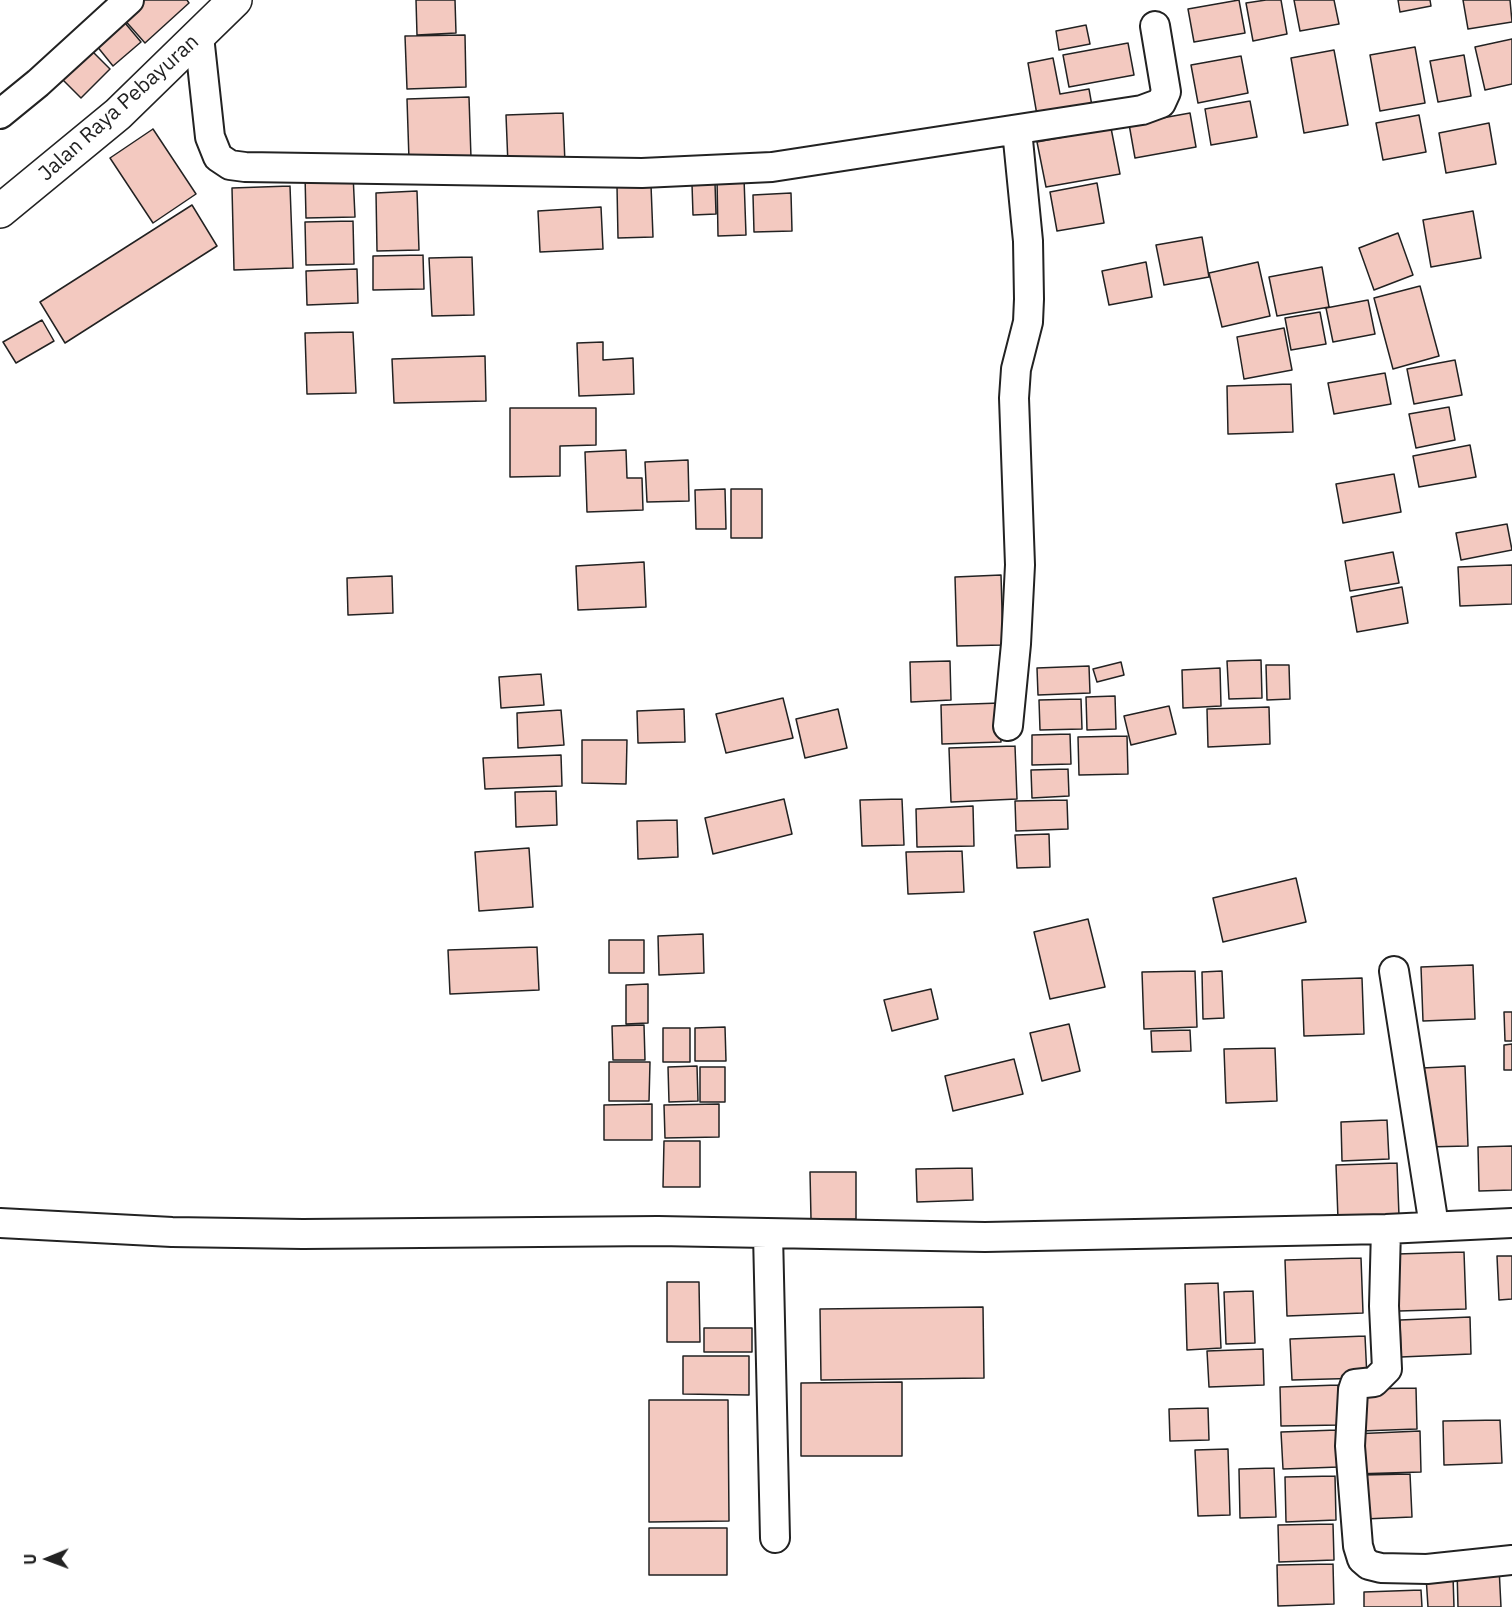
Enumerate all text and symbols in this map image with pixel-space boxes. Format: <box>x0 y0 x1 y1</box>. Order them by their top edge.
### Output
street label: Jalan Raya Pebayuran <box>34 29 204 187</box>
north arrow <box>18 1529 78 1589</box>
text: U <box>20 1554 40 1565</box>

